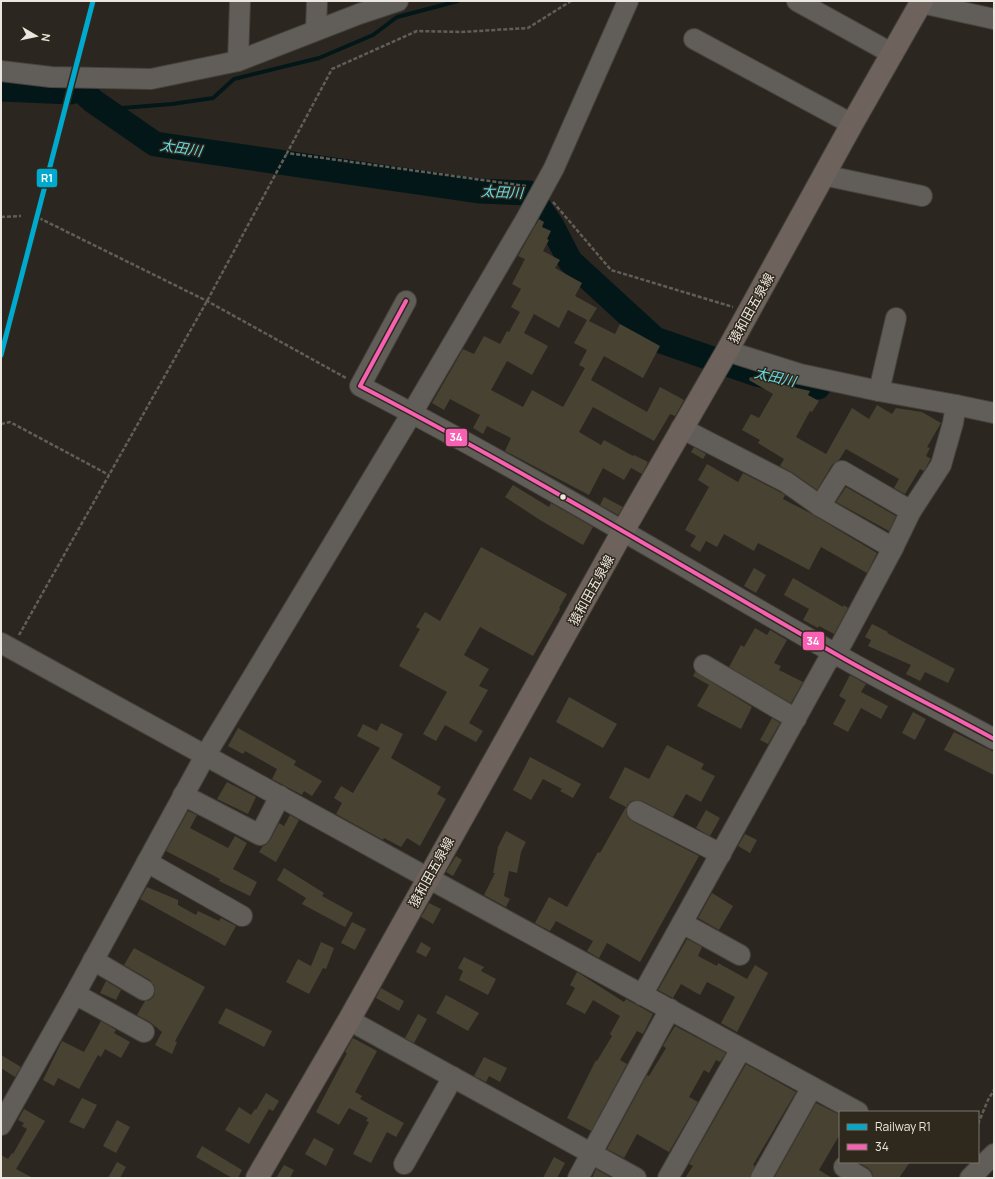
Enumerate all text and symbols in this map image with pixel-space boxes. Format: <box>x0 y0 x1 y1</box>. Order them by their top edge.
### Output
north arrow <box>16 16 56 56</box>
text: N <box>38 33 54 43</box>
water label: 太田川 <box>159 135 205 160</box>
line badge: R1 <box>36 168 58 188</box>
text: R1 <box>41 170 53 185</box>
water label: 太田川 <box>481 181 525 202</box>
street label: 猿和田五泉線 <box>724 270 778 346</box>
water label: 太田川 <box>753 363 800 391</box>
line badge: 34 <box>445 428 468 447</box>
text: 34 <box>449 429 463 444</box>
unlabelled marker <box>558 492 568 502</box>
street label: 猿和田五泉線 <box>564 552 618 628</box>
line badge: 34 <box>802 631 825 651</box>
text: 34 <box>806 633 820 648</box>
street label: 猿和田五泉線 <box>404 834 458 910</box>
legend <box>839 1111 979 1163</box>
text: Railway R1 <box>875 1118 931 1135</box>
text: 34 <box>875 1138 889 1155</box>

